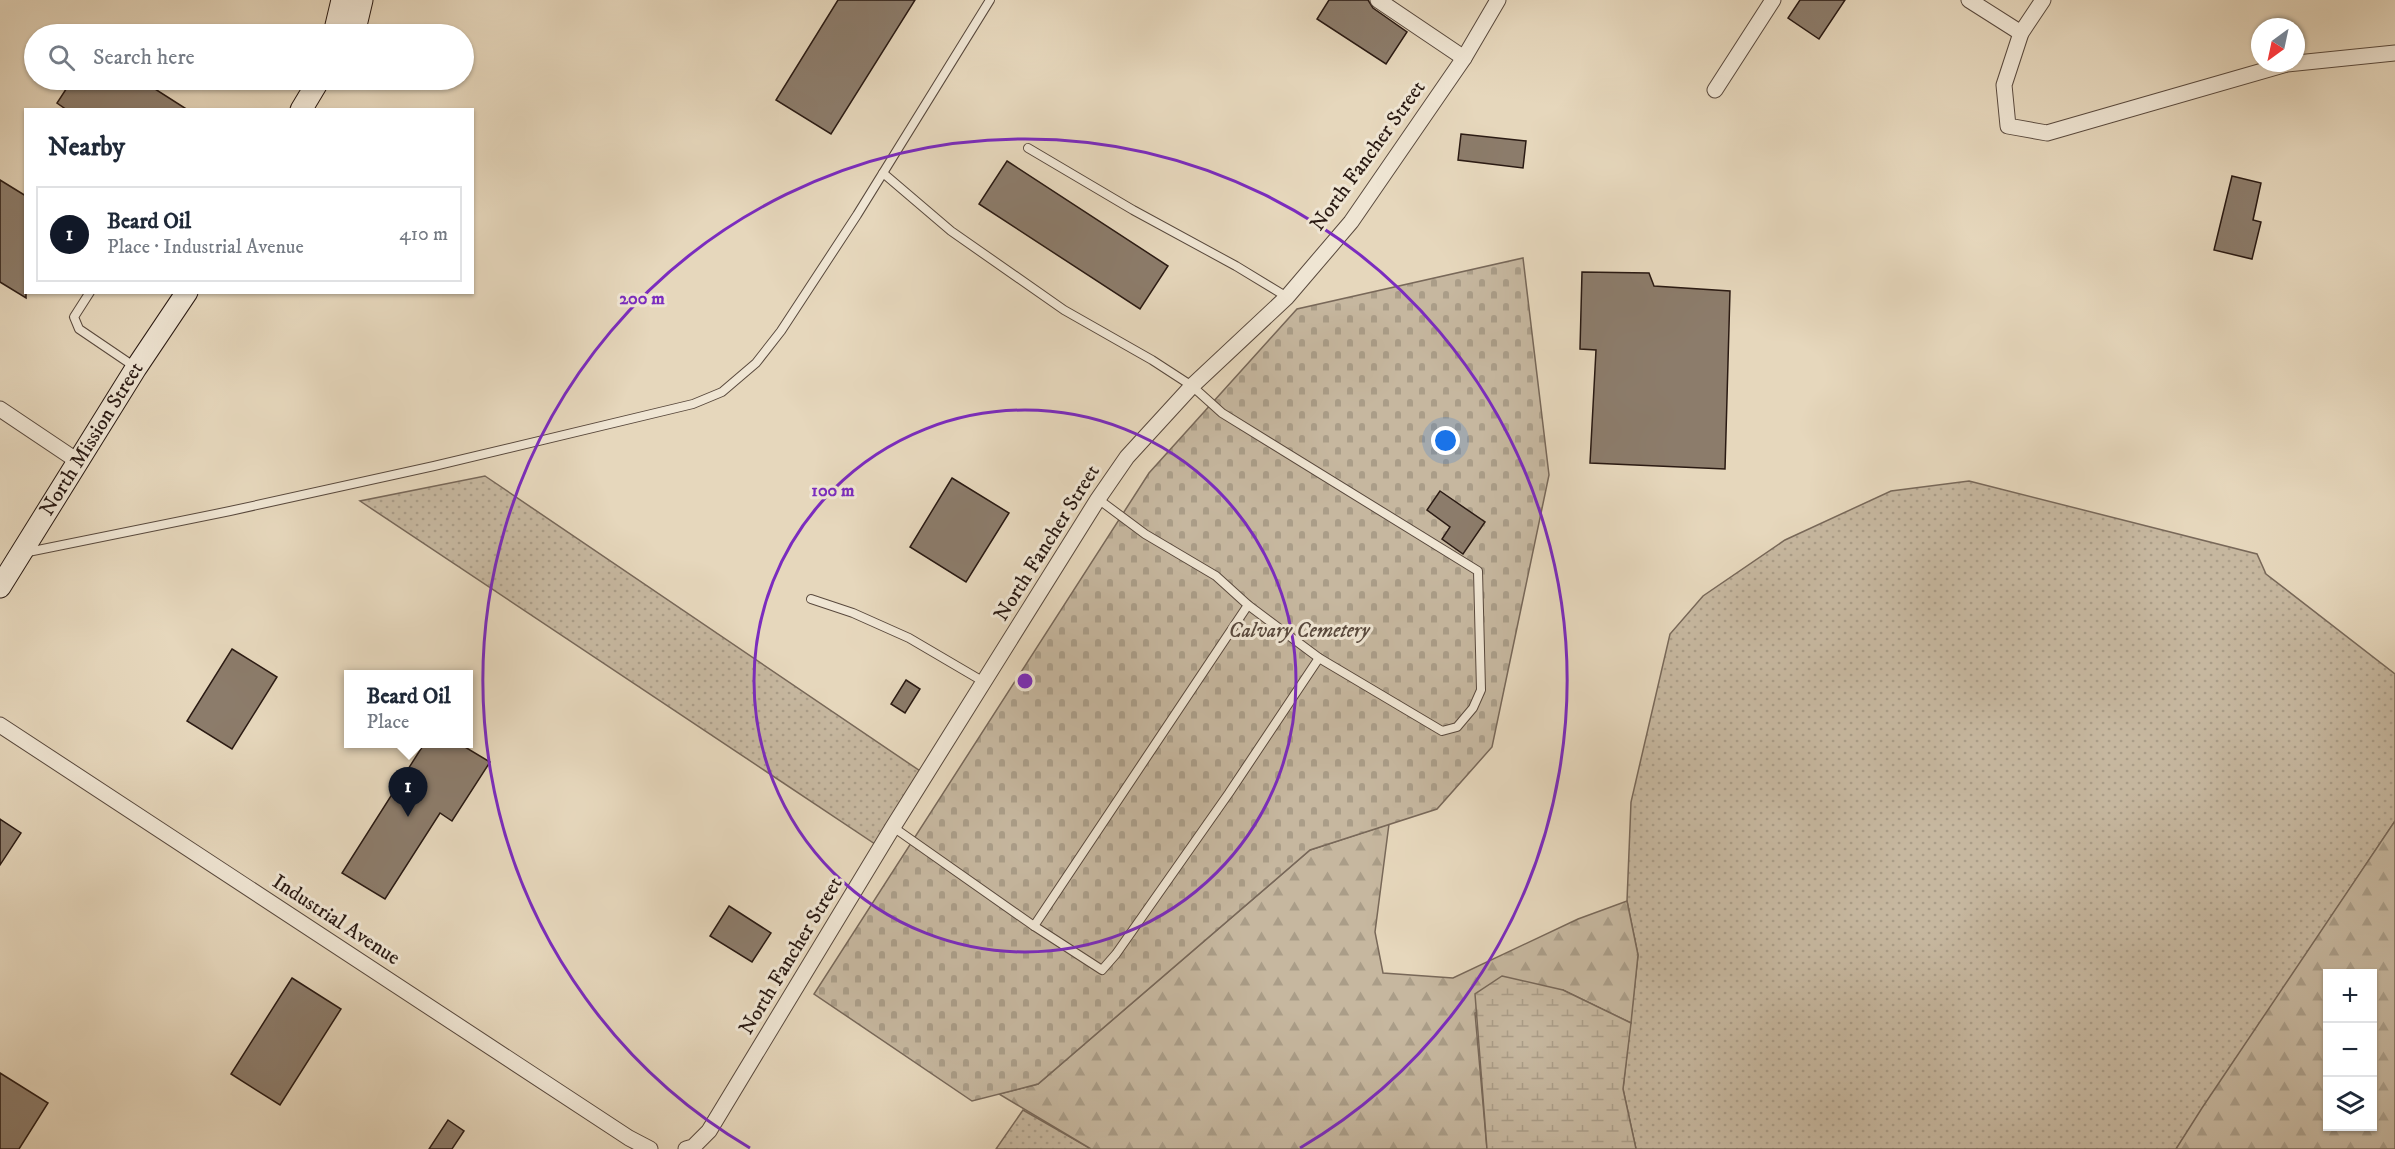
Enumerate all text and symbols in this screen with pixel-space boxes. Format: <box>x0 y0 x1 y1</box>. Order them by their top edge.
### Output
north arrow <box>2251 18 2305 72</box>
search box <box>24 24 474 90</box>
icon: search <box>45 41 78 74</box>
text: Search here <box>93 44 195 71</box>
street label: North Fancher Street <box>1305 75 1431 236</box>
text: Nearby <box>48 131 125 164</box>
text: Beard Oil <box>107 208 191 235</box>
text: 1 <box>66 222 73 247</box>
text: 410 m <box>399 222 448 247</box>
text: Place · Industrial Avenue <box>107 235 304 260</box>
text: 200 m <box>619 288 665 310</box>
street label: North Mission Street <box>34 357 149 521</box>
your location <box>1431 426 1460 455</box>
street label: North Fancher Street <box>988 460 1106 626</box>
text: 100 m <box>811 480 855 502</box>
park label: Calvary Cemetery <box>1228 618 1371 644</box>
popup <box>344 670 473 748</box>
centre of rings <box>1015 671 1035 691</box>
text: Beard Oil <box>366 683 451 710</box>
text: Place <box>366 710 409 735</box>
pin: 1 <box>388 768 428 817</box>
street label: Industrial Avenue <box>267 869 405 971</box>
street label: North Fancher Street <box>734 872 849 1040</box>
map controls <box>2323 969 2377 1131</box>
button: + <box>2323 969 2377 1023</box>
button: − <box>2323 1023 2377 1077</box>
button: layers <box>2323 1077 2377 1131</box>

